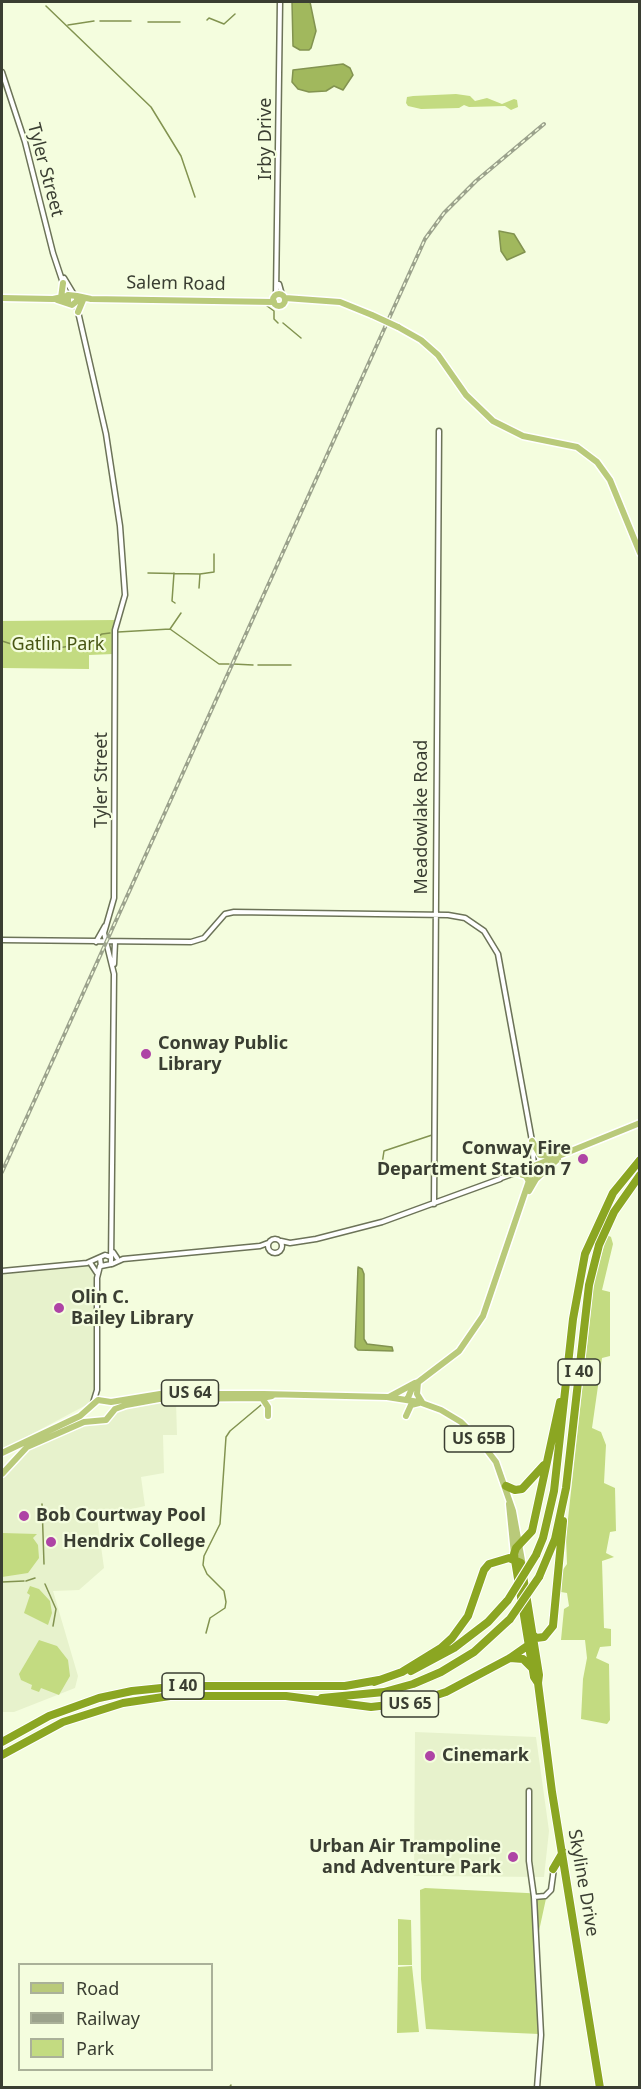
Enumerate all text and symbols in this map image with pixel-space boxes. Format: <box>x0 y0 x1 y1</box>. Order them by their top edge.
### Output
street label: Irby Drive <box>255 98 277 180</box>
street label: Tyler Street <box>22 121 68 219</box>
street label: Salem Road <box>126 272 226 296</box>
park label: Gatlin Park <box>12 634 104 656</box>
street label: Tyler Street <box>91 732 113 828</box>
street label: Meadowlake Road <box>411 740 433 894</box>
place label: Conway Public Library <box>158 1033 288 1076</box>
marker: Conway Public Library <box>139 1047 153 1061</box>
place label: Conway Fire Department Station 7 <box>377 1138 571 1180</box>
marker: Conway Fire Department Station 7 <box>576 1152 590 1166</box>
place label: Olin C. Bailey Library <box>71 1287 193 1330</box>
marker: Olin C. Bailey Library <box>52 1301 66 1315</box>
road number: I 40 <box>558 1359 600 1385</box>
road number: US 64 <box>162 1380 219 1406</box>
road number: US 65B <box>444 1426 514 1452</box>
place label: Bob Courtway Pool <box>36 1505 206 1527</box>
marker: Bob Courtway Pool <box>17 1509 31 1523</box>
place label: Hendrix College <box>63 1531 206 1553</box>
marker: Hendrix College <box>44 1535 58 1549</box>
road number: I 40 <box>162 1673 204 1699</box>
road number: US 65 <box>382 1691 438 1717</box>
place label: Cinemark <box>442 1745 529 1767</box>
marker: Cinemark <box>423 1749 437 1763</box>
street label: Skyline Drive <box>563 1828 603 1938</box>
place label: Urban Air Trampoline and Adventure Park <box>309 1836 501 1878</box>
marker: Urban Air Trampoline and Adventure Park <box>506 1850 520 1864</box>
legend <box>18 1963 213 2071</box>
text: Road <box>76 1976 119 2000</box>
text: Railway <box>76 2006 140 2030</box>
text: Park <box>76 2036 114 2060</box>

